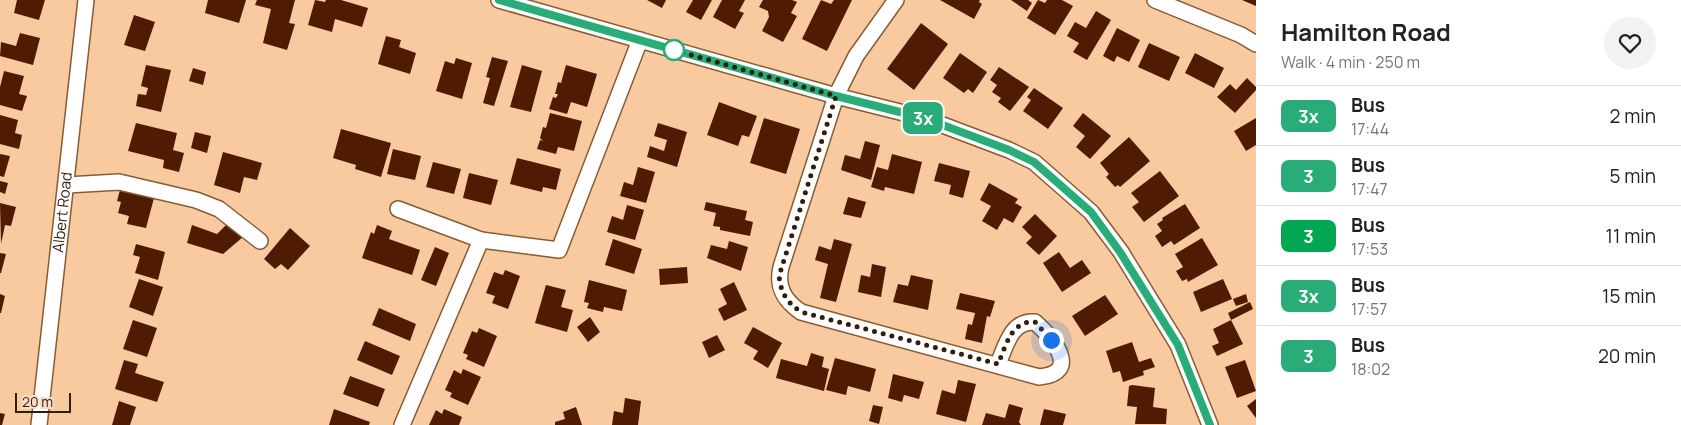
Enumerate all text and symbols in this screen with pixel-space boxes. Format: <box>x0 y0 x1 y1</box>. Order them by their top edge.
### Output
text: Hamilton Road <box>1281 15 1451 48</box>
button: heart <box>1604 17 1656 69</box>
unlabelled marker <box>663 39 685 61</box>
text: Walk · 4 min · 250 m <box>1281 51 1420 73</box>
text: Bus <box>1351 92 1385 118</box>
line badge: 3x <box>900 102 946 134</box>
text: 2 min <box>1610 103 1656 129</box>
text: 3x <box>1298 104 1319 128</box>
text: 3x <box>913 106 933 130</box>
text: 17:44 <box>1351 118 1389 140</box>
text: Bus <box>1351 152 1385 178</box>
text: 5 min <box>1609 163 1656 189</box>
text: 3 <box>1303 164 1314 188</box>
street label: Albert Road <box>47 171 77 254</box>
text: 17:47 <box>1351 178 1388 200</box>
text: Bus <box>1351 212 1385 238</box>
text: 11 min <box>1606 223 1656 249</box>
text: 3 <box>1303 224 1314 248</box>
text: 17:53 <box>1351 238 1388 260</box>
text: Bus <box>1351 272 1385 298</box>
text: 15 min <box>1602 283 1656 309</box>
text: 3x <box>1298 284 1319 308</box>
text: 17:57 <box>1351 298 1387 320</box>
your location <box>1039 328 1064 353</box>
text: Bus <box>1351 332 1385 358</box>
text: 20 min <box>1598 343 1656 369</box>
text: 3 <box>1303 344 1314 368</box>
text: 18:02 <box>1351 358 1390 380</box>
scale bar <box>15 390 71 413</box>
text: 20 m <box>22 392 53 411</box>

